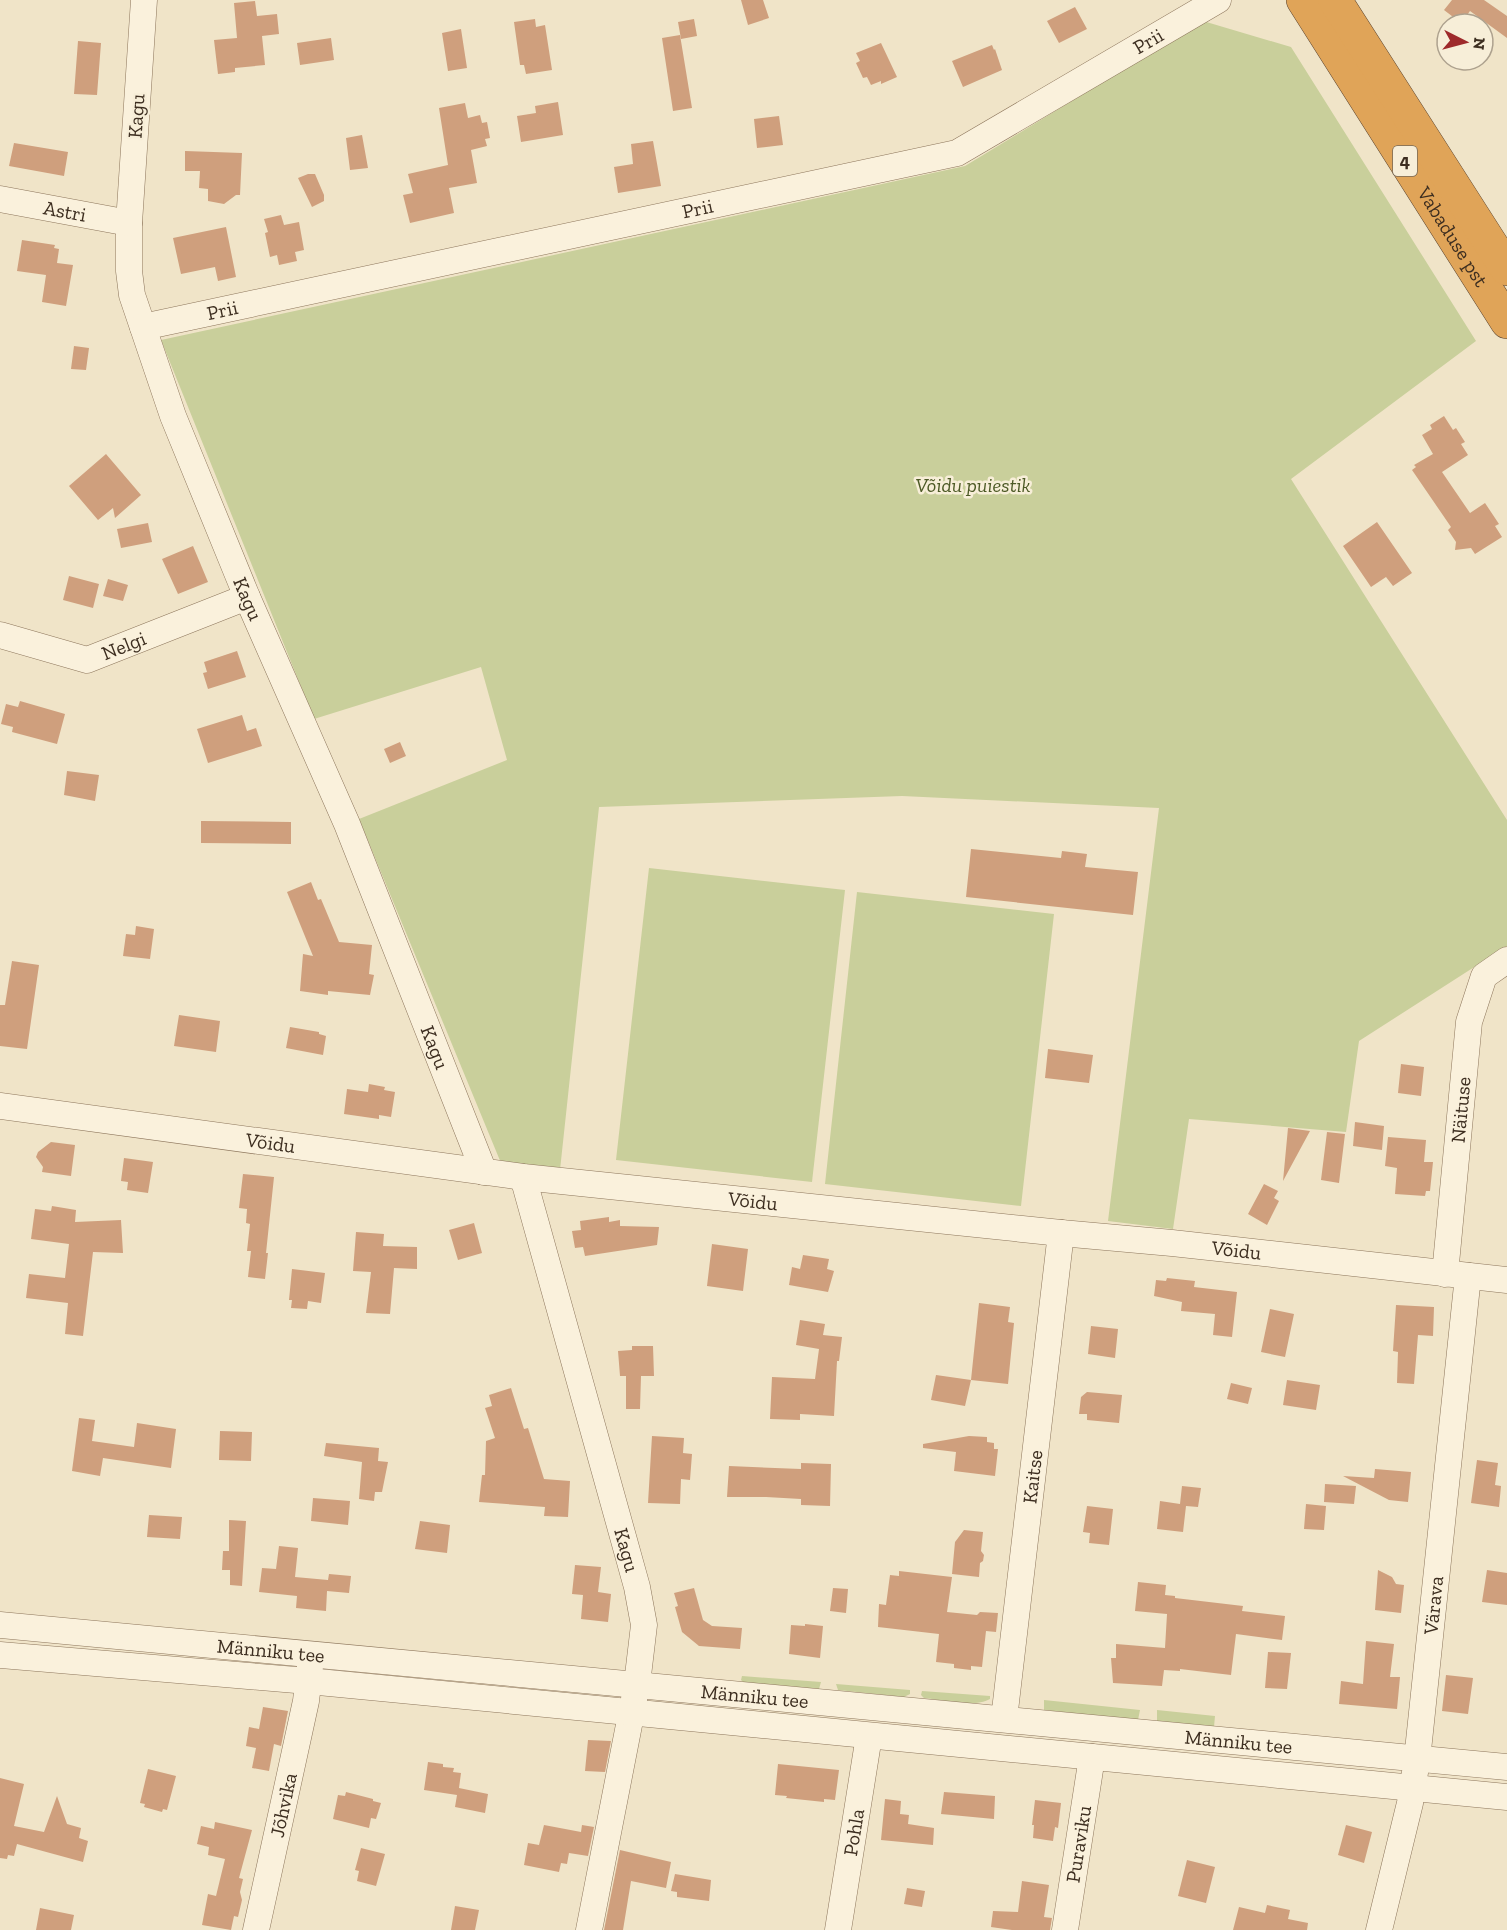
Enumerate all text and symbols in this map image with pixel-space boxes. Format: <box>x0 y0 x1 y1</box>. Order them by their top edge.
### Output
north arrow <box>1435 12 1495 72</box>
street label: Prii <box>1129 23 1168 59</box>
text: N <box>1469 36 1490 51</box>
street label: Kagu <box>122 93 150 139</box>
road number: 4 <box>1393 146 1417 176</box>
street label: Vabaduse pst <box>1412 181 1494 292</box>
street label: Prii <box>680 193 716 223</box>
street label: Astri <box>41 195 89 227</box>
street label: Prii <box>204 295 240 325</box>
park label: Võidu puiestik <box>915 473 1031 497</box>
street label: Kagu <box>228 574 268 624</box>
street label: Nelgi <box>98 626 150 665</box>
street label: Kagu <box>416 1022 454 1072</box>
street label: Näituse <box>1446 1076 1476 1144</box>
street label: Võidu <box>243 1127 297 1158</box>
street label: Võidu <box>726 1186 779 1215</box>
street label: Võidu <box>1209 1235 1262 1265</box>
street label: Kaitse <box>1017 1449 1047 1505</box>
street label: Kagu <box>609 1525 644 1575</box>
street label: Värava <box>1418 1574 1448 1637</box>
street label: Männiku tee <box>216 1633 326 1668</box>
street label: Männiku tee <box>700 1679 810 1713</box>
street label: Männiku tee <box>1184 1725 1293 1759</box>
street label: Jõhvika <box>265 1770 302 1840</box>
street label: Puraviku <box>1061 1804 1096 1884</box>
street label: Pohla <box>838 1807 869 1858</box>

